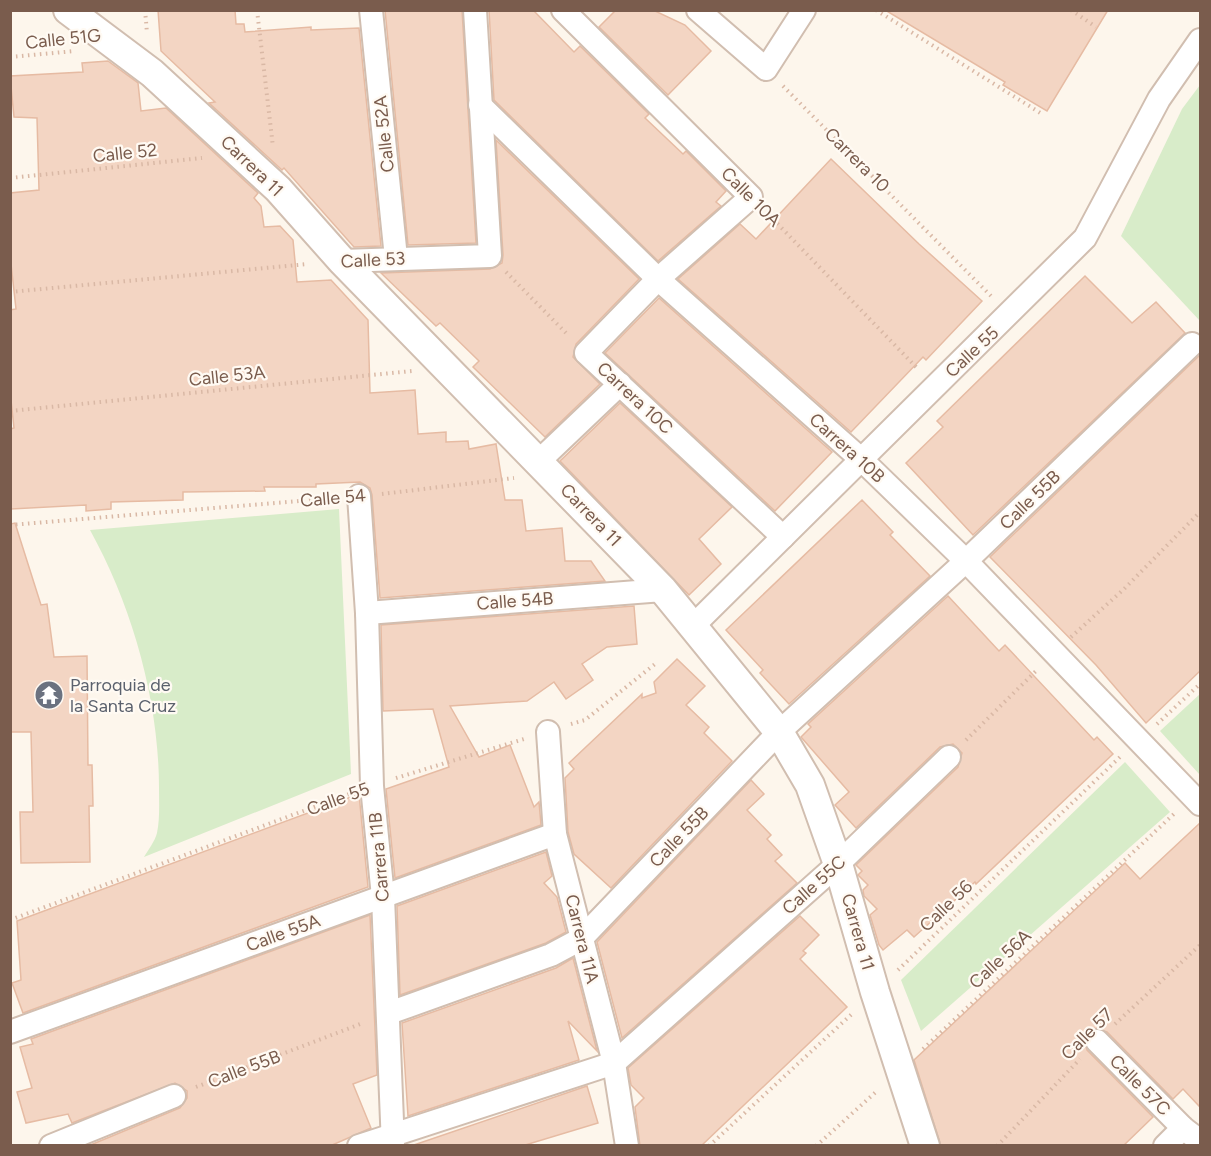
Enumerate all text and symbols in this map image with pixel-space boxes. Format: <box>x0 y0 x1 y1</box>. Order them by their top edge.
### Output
street label: Calle 51G <box>24 24 102 54</box>
street label: Calle 52A <box>369 95 399 173</box>
street label: Carrera 10 <box>820 123 894 197</box>
street label: Carrera 11 <box>216 131 288 201</box>
street label: Calle 52 <box>92 139 158 167</box>
street label: Calle 10A <box>717 163 785 231</box>
street label: Calle 53 <box>340 247 406 273</box>
street label: Calle 55 <box>941 322 1003 382</box>
street label: Carrera 10C <box>592 357 678 439</box>
street label: Calle 53A <box>188 361 266 391</box>
street label: Carrera 10B <box>805 408 889 488</box>
street label: Calle 55B <box>995 466 1065 534</box>
street label: Carrera 11 <box>556 479 626 551</box>
street label: Calle 54 <box>299 484 367 512</box>
street label: Calle 54B <box>476 587 554 615</box>
place label: Parroquia de la Santa Cruz <box>70 674 176 717</box>
temple icon: Parroquia de la Santa Cruz <box>33 679 65 711</box>
street label: Calle 55 <box>304 778 372 820</box>
street label: Calle 55B <box>645 802 713 872</box>
street label: Carrera 11B <box>364 811 394 903</box>
street label: Calle 55C <box>778 851 850 919</box>
street label: Calle 56 <box>915 876 977 936</box>
street label: Carrera 11 <box>837 891 879 973</box>
street label: Carrera 11A <box>560 892 604 986</box>
street label: Calle 55A <box>243 909 323 957</box>
street label: Calle 56A <box>964 925 1036 993</box>
street label: Calle 57 <box>1056 1003 1118 1065</box>
street label: Calle 55B <box>205 1045 283 1093</box>
street label: Calle 57C <box>1105 1050 1175 1120</box>

